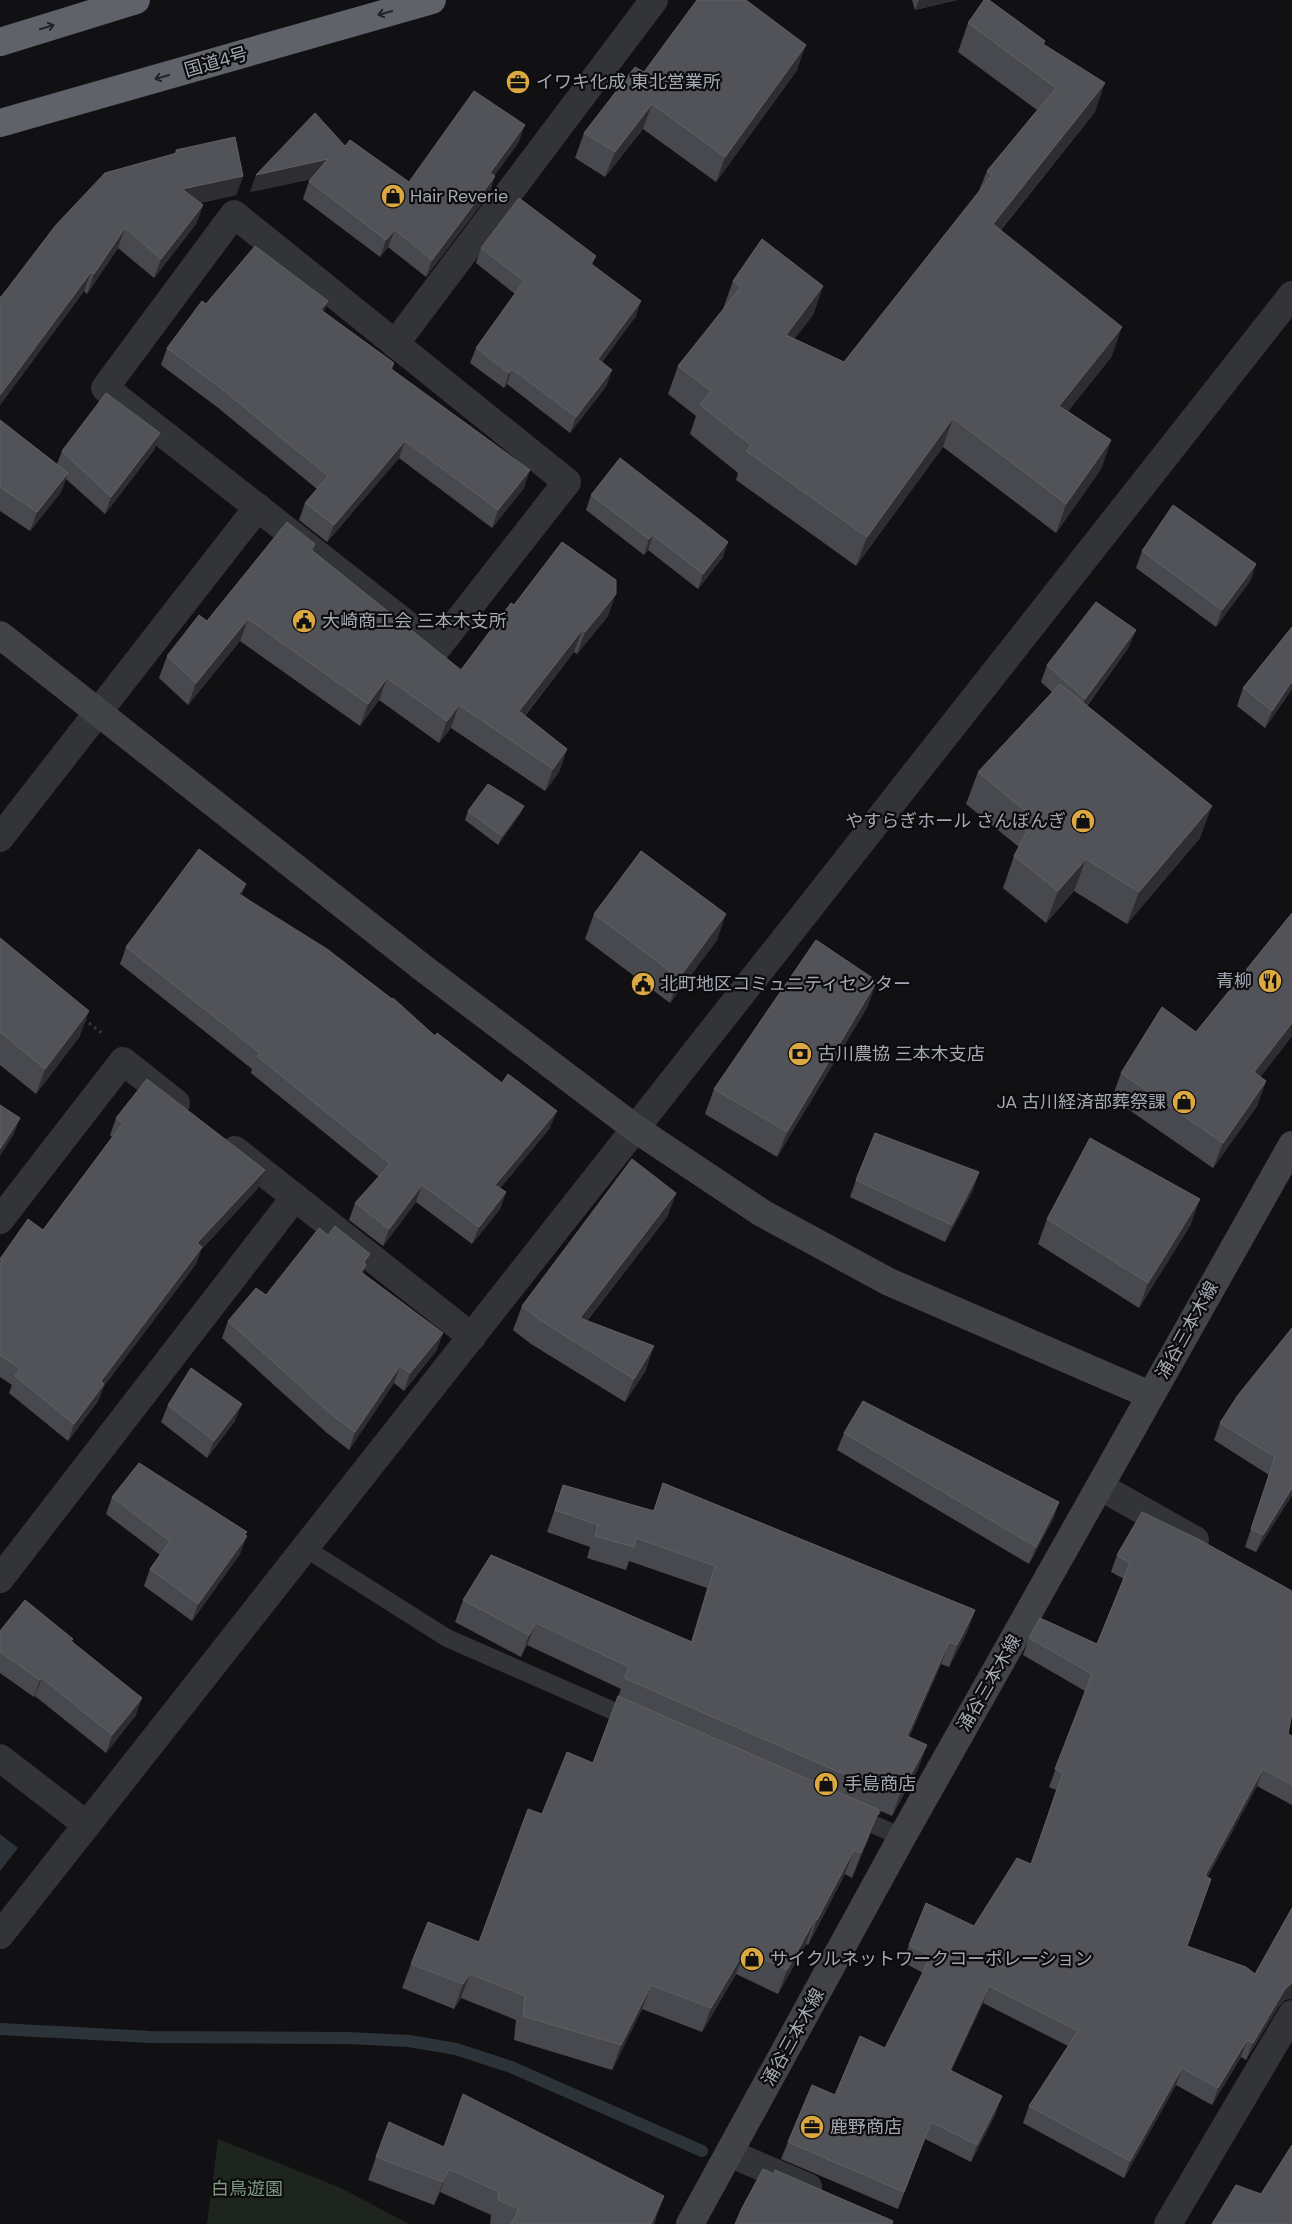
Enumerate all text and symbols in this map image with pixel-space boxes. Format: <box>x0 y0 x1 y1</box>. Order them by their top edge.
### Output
one-way arrow <box>378 9 394 19</box>
one-way arrow <box>38 22 54 32</box>
street label: 国道4号 <box>181 42 251 82</box>
office icon: イワキ化成 東北営業所 <box>505 69 531 95</box>
place label: イワキ化成 東北営業所 <box>536 70 721 94</box>
one-way arrow <box>154 73 170 82</box>
shop icon: Hair Reverie <box>380 183 406 209</box>
place label: Hair Reverie <box>410 184 508 208</box>
public building icon: 大崎商工会 三本木支所 <box>291 608 317 634</box>
place label: 大崎商工会 三本木支所 <box>322 609 507 633</box>
shop icon: やすらぎホール さんぼんぎ <box>1070 808 1096 834</box>
place label: やすらぎホール さんぼんぎ <box>845 809 1066 833</box>
restaurant icon: 青柳 <box>1257 968 1283 994</box>
place label: 青柳 <box>1216 969 1252 993</box>
public building icon: 北町地区コミュニティセンター <box>630 971 656 997</box>
place label: 北町地区コミュニティセンター <box>660 972 911 996</box>
bank icon: 古川農協 三本木支店 <box>787 1041 813 1067</box>
place label: 古川農協 三本木支店 <box>818 1042 985 1066</box>
shop icon: JA 古川経済部葬祭課 <box>1171 1089 1197 1115</box>
place label: JA 古川経済部葬祭課 <box>997 1090 1166 1114</box>
street label: 涌谷三本木線 <box>1150 1277 1224 1383</box>
street label: 涌谷三本木線 <box>952 1630 1026 1736</box>
shop icon: 手島商店 <box>813 1771 839 1797</box>
place label: 手島商店 <box>844 1772 916 1796</box>
shop icon: サイクルネットワークコーポレーション <box>739 1946 765 1972</box>
place label: サイクルネットワークコーポレーション <box>770 1947 1093 1971</box>
street label: 涌谷三本木線 <box>756 1984 830 2090</box>
office icon: 鹿野商店 <box>799 2114 825 2140</box>
place label: 鹿野商店 <box>830 2115 902 2139</box>
park label: 白鳥遊園 <box>211 2177 283 2201</box>

